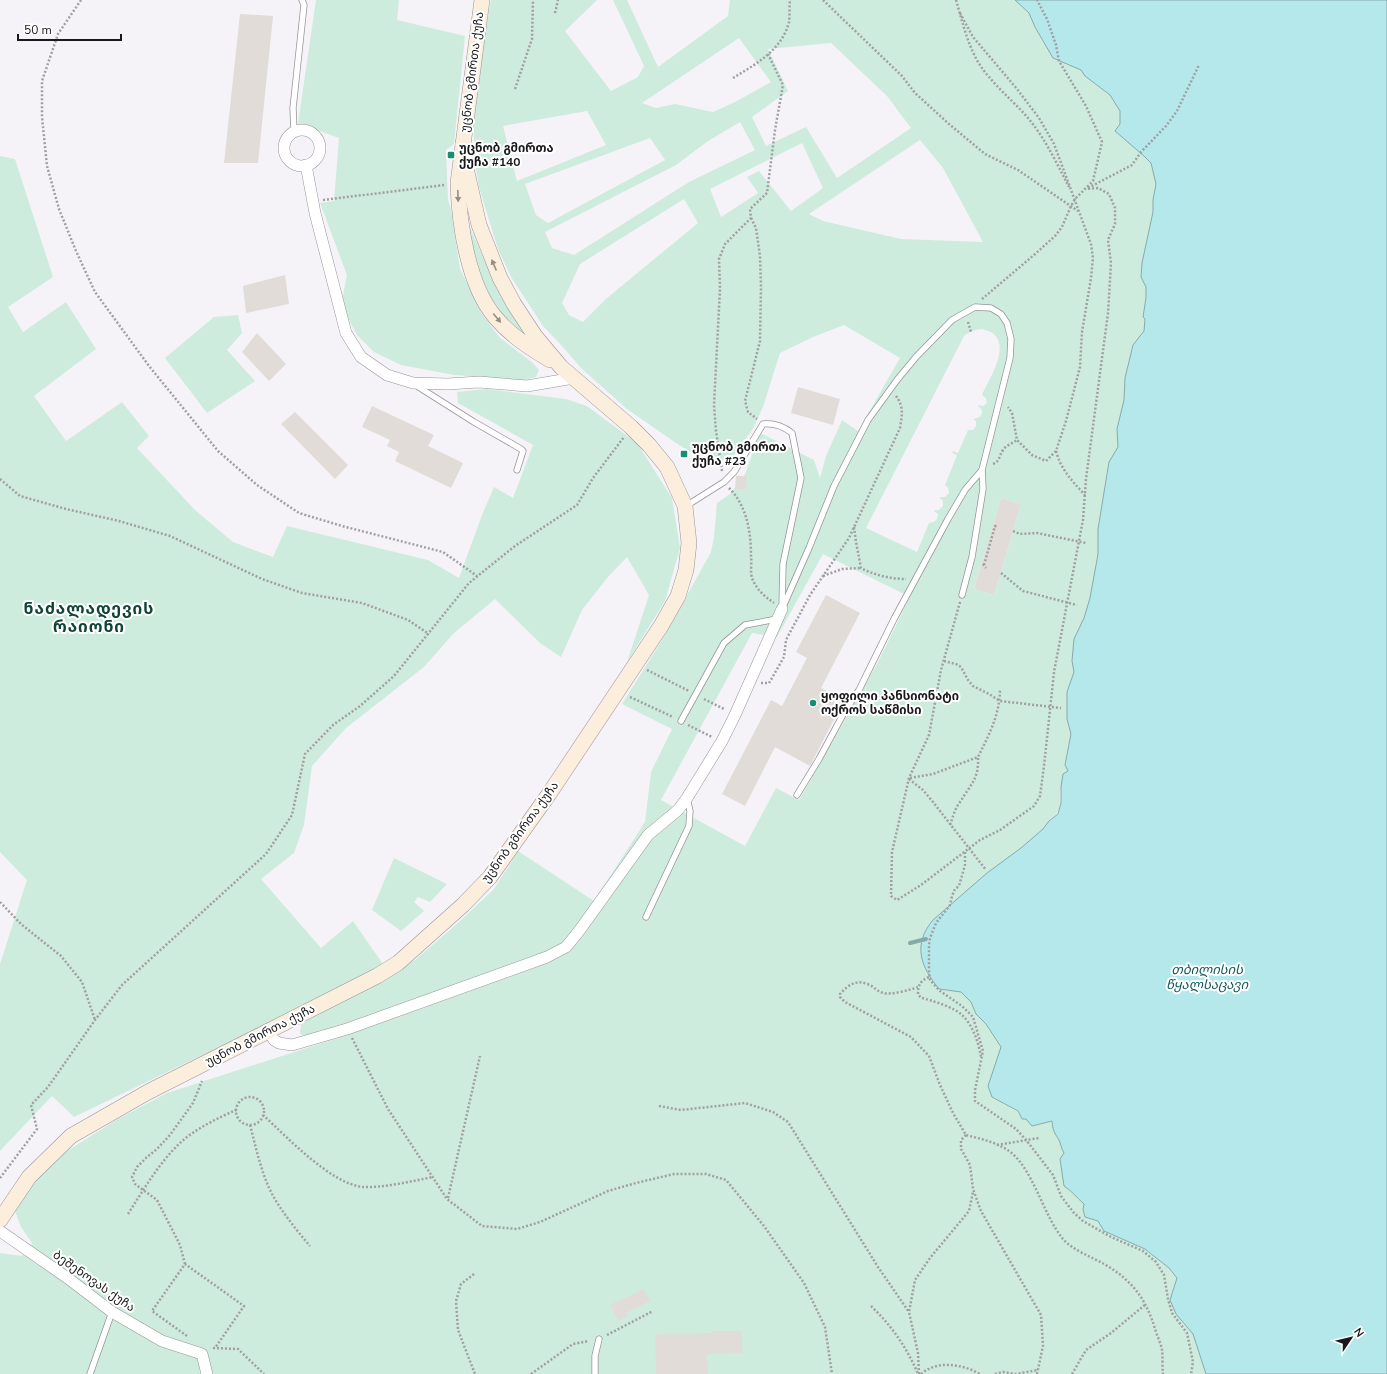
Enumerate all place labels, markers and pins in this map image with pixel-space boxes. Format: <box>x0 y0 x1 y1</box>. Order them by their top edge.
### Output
place label: უცნობ გმირთა ქუჩა #140 <box>459 140 554 170</box>
marker: უცნობ გმირთა ქუჩა #140 <box>446 150 456 160</box>
place label: უცნობ გმირთა ქუჩა #23 <box>692 439 787 469</box>
marker: უცნობ გმირთა ქუჩა #23 <box>679 449 689 459</box>
place label: ყოფილი პანსიონატი ოქროს საწმისი <box>821 688 959 718</box>
marker: ყოფილი პანსიონატი ოქროს საწმისი <box>808 698 818 708</box>

